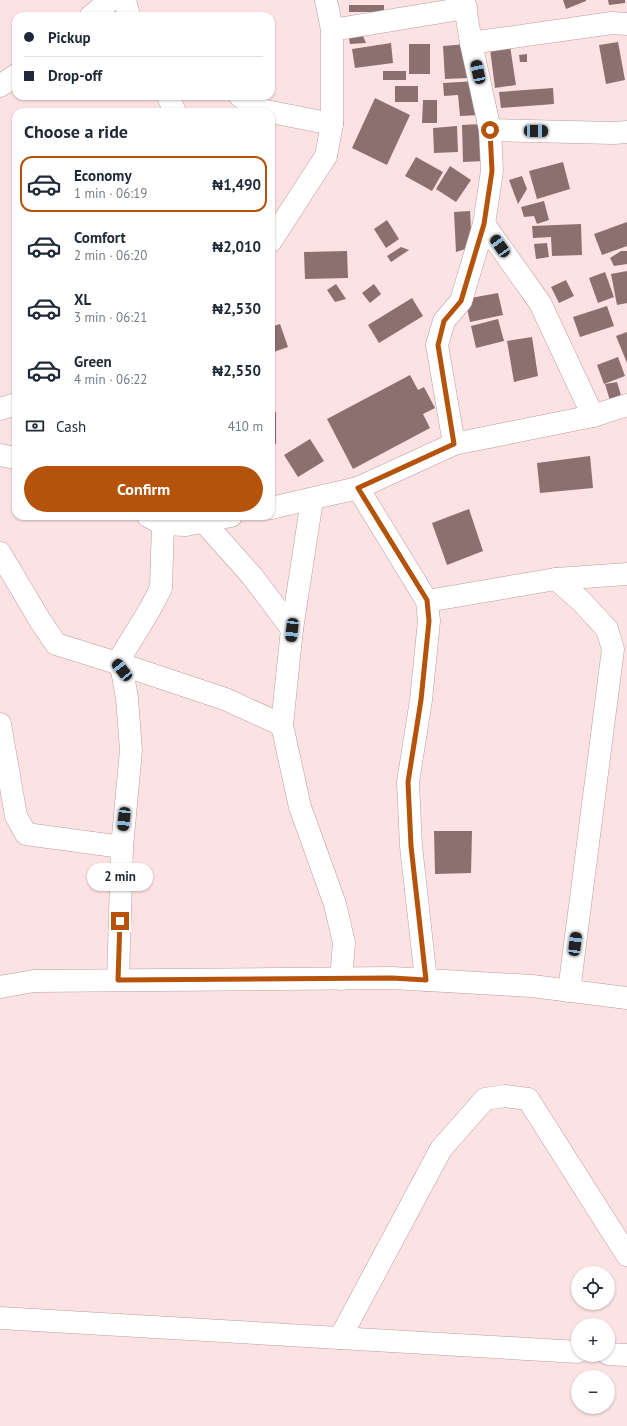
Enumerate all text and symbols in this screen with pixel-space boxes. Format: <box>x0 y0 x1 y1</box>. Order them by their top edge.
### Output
text: Pickup <box>48 28 91 47</box>
car <box>470 59 486 85</box>
text: Drop-off <box>48 66 102 85</box>
text: Choose a ride <box>24 120 128 143</box>
route start <box>481 121 499 139</box>
car <box>524 125 548 137</box>
icon: car <box>26 166 62 202</box>
text: Economy <box>74 166 132 185</box>
text: ₦1,490 <box>212 175 261 194</box>
text: 1 min · 06:19 <box>74 185 147 202</box>
icon: car <box>26 228 62 264</box>
text: Comfort <box>74 228 126 247</box>
car <box>488 233 512 259</box>
text: ₦2,010 <box>212 237 261 256</box>
text: 2 min · 06:20 <box>74 247 147 264</box>
icon: car <box>26 290 62 326</box>
text: XL <box>74 290 91 309</box>
text: ₦2,530 <box>212 299 261 318</box>
text: 3 min · 06:21 <box>74 309 147 326</box>
icon: car <box>26 352 62 388</box>
text: Green <box>74 352 112 371</box>
text: ₦2,550 <box>212 361 261 380</box>
text: 4 min · 06:22 <box>74 371 147 388</box>
icon: cash <box>24 415 46 437</box>
text: Cash <box>56 417 86 436</box>
text: 410 m <box>228 418 263 435</box>
button: Confirm <box>24 466 263 512</box>
car <box>285 617 299 643</box>
car <box>110 657 134 683</box>
car <box>117 806 131 832</box>
callout: 2 min <box>87 863 153 891</box>
text: 2 min <box>104 868 136 885</box>
route end <box>111 912 129 930</box>
car <box>568 931 582 957</box>
map controls <box>571 1266 615 1414</box>
button: locate <box>571 1266 615 1310</box>
button: + <box>571 1318 615 1362</box>
button: − <box>571 1370 615 1414</box>

